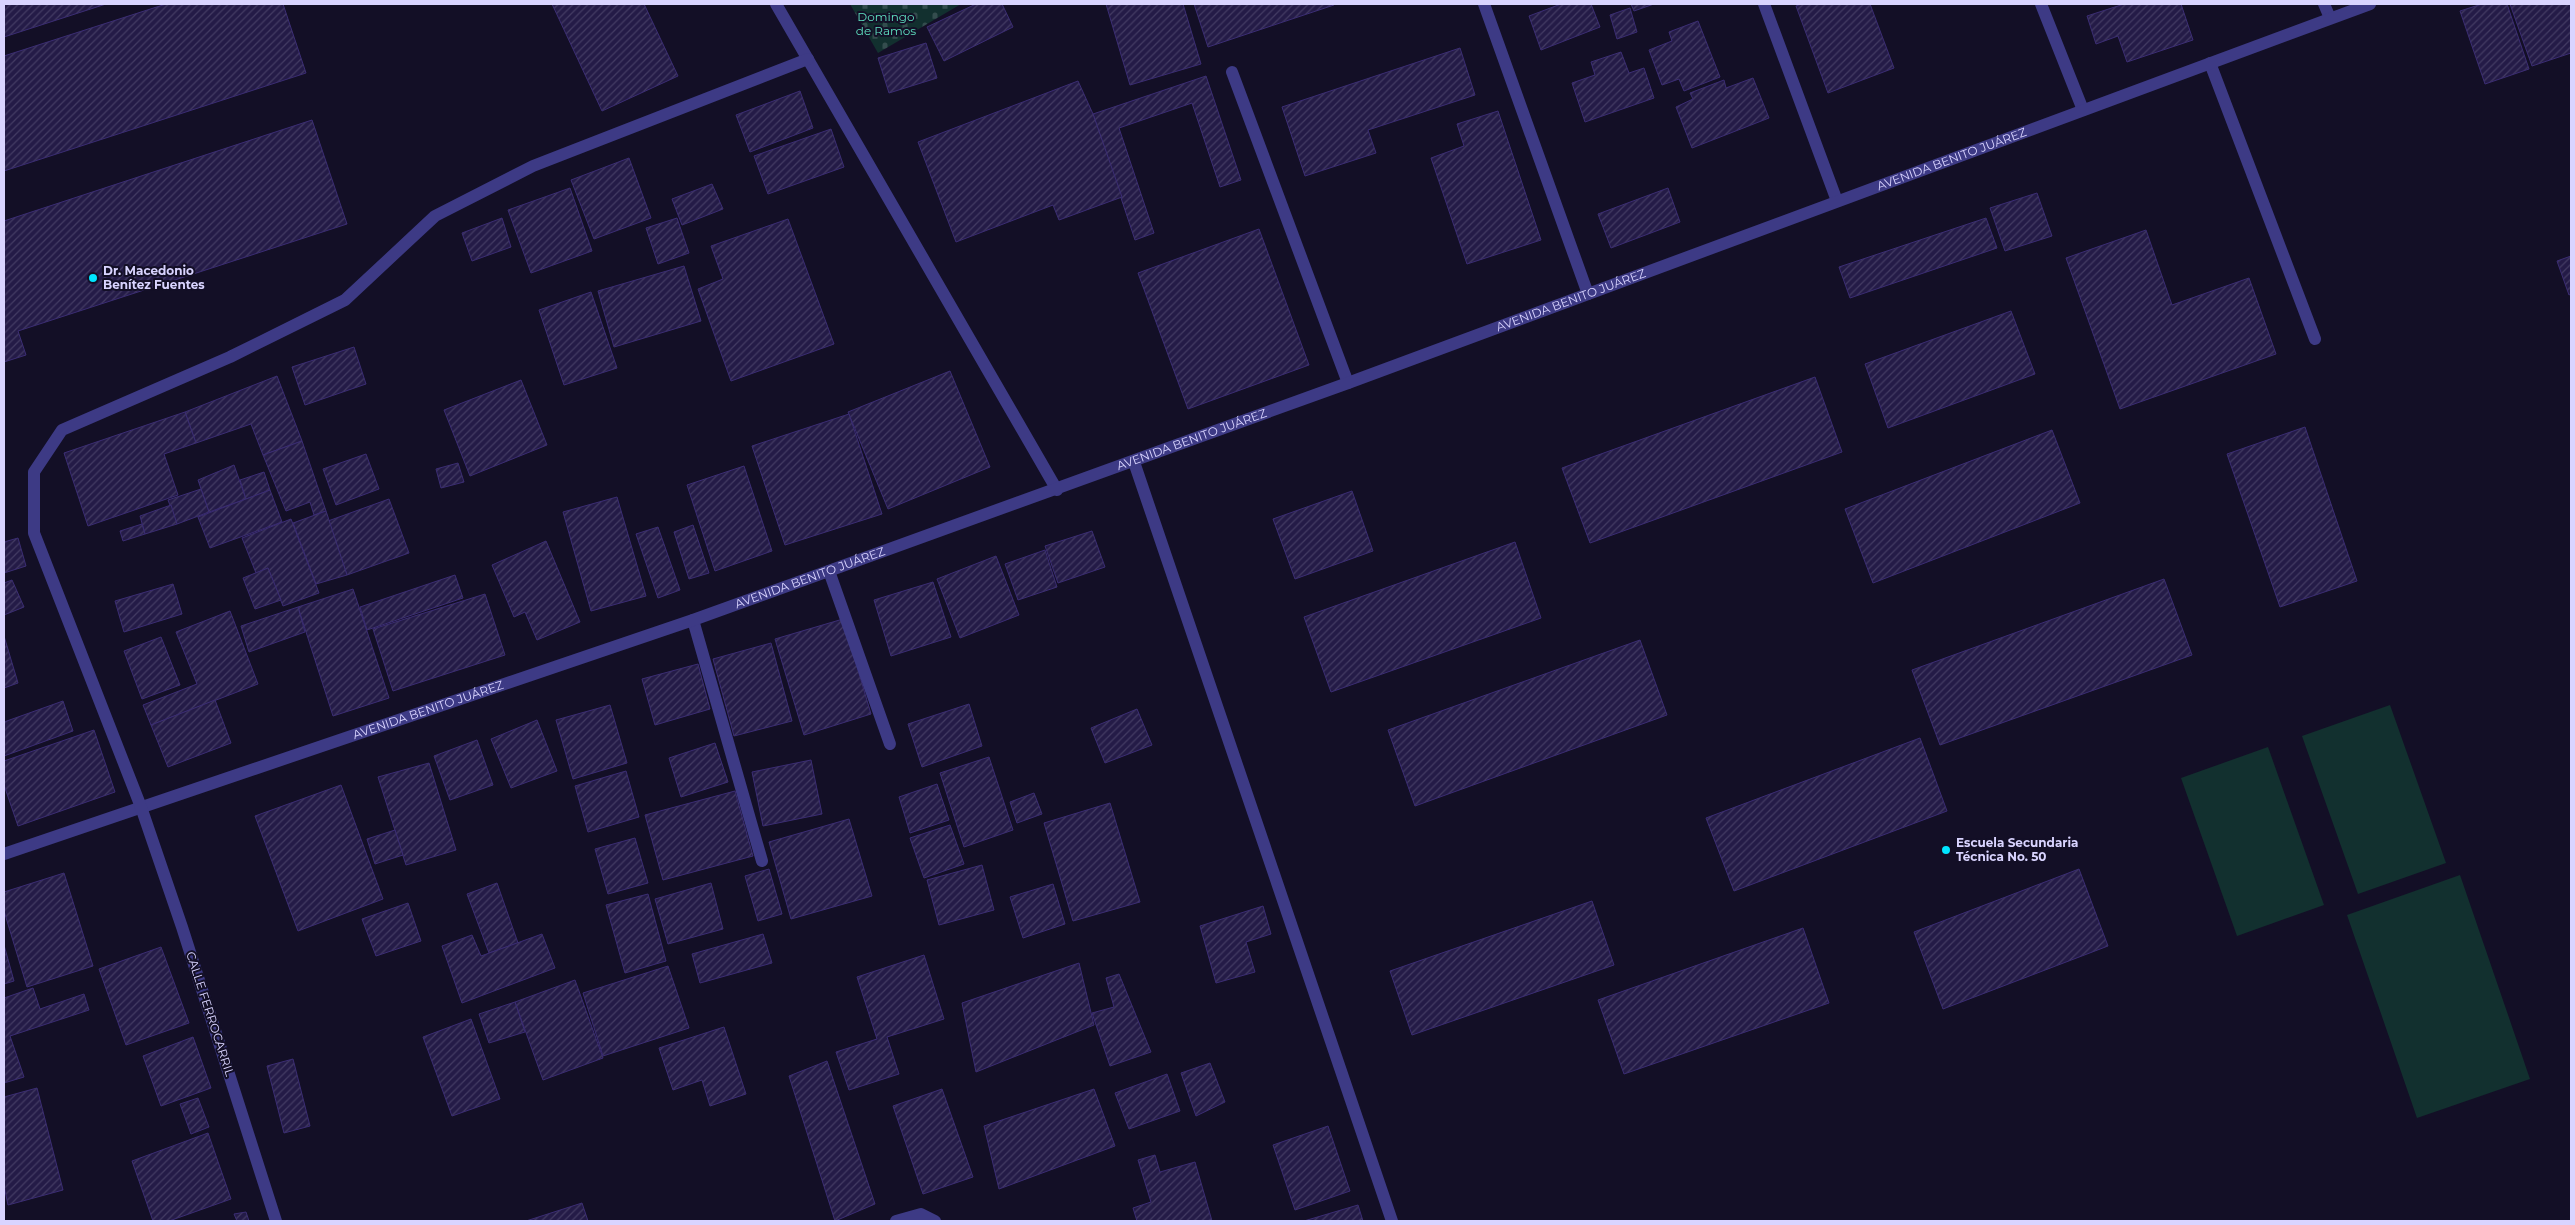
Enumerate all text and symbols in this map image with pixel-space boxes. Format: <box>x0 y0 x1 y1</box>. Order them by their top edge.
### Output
park label: Domingo de Ramos <box>856 9 916 38</box>
street label: AVENIDA BENITO JUÁREZ <box>1875 124 2028 193</box>
place label: Dr. Macedonio Benítez Fuentes <box>103 263 205 292</box>
street label: AVENIDA BENITO JUÁREZ <box>1494 265 1648 334</box>
marker: Dr. Macedonio Benítez Fuentes <box>87 272 99 284</box>
street label: AVENIDA BENITO JUÁREZ <box>1115 405 1269 473</box>
street label: AVENIDA BENITO JUÁREZ <box>733 543 887 611</box>
street label: AVENIDA BENITO JUÁREZ <box>351 677 506 742</box>
place label: Escuela Secundaria Técnica No. 50 <box>1956 835 2078 864</box>
marker: Escuela Secundaria Técnica No. 50 <box>1940 844 1952 856</box>
street label: CALLE FERROCARRIL <box>183 950 238 1078</box>

